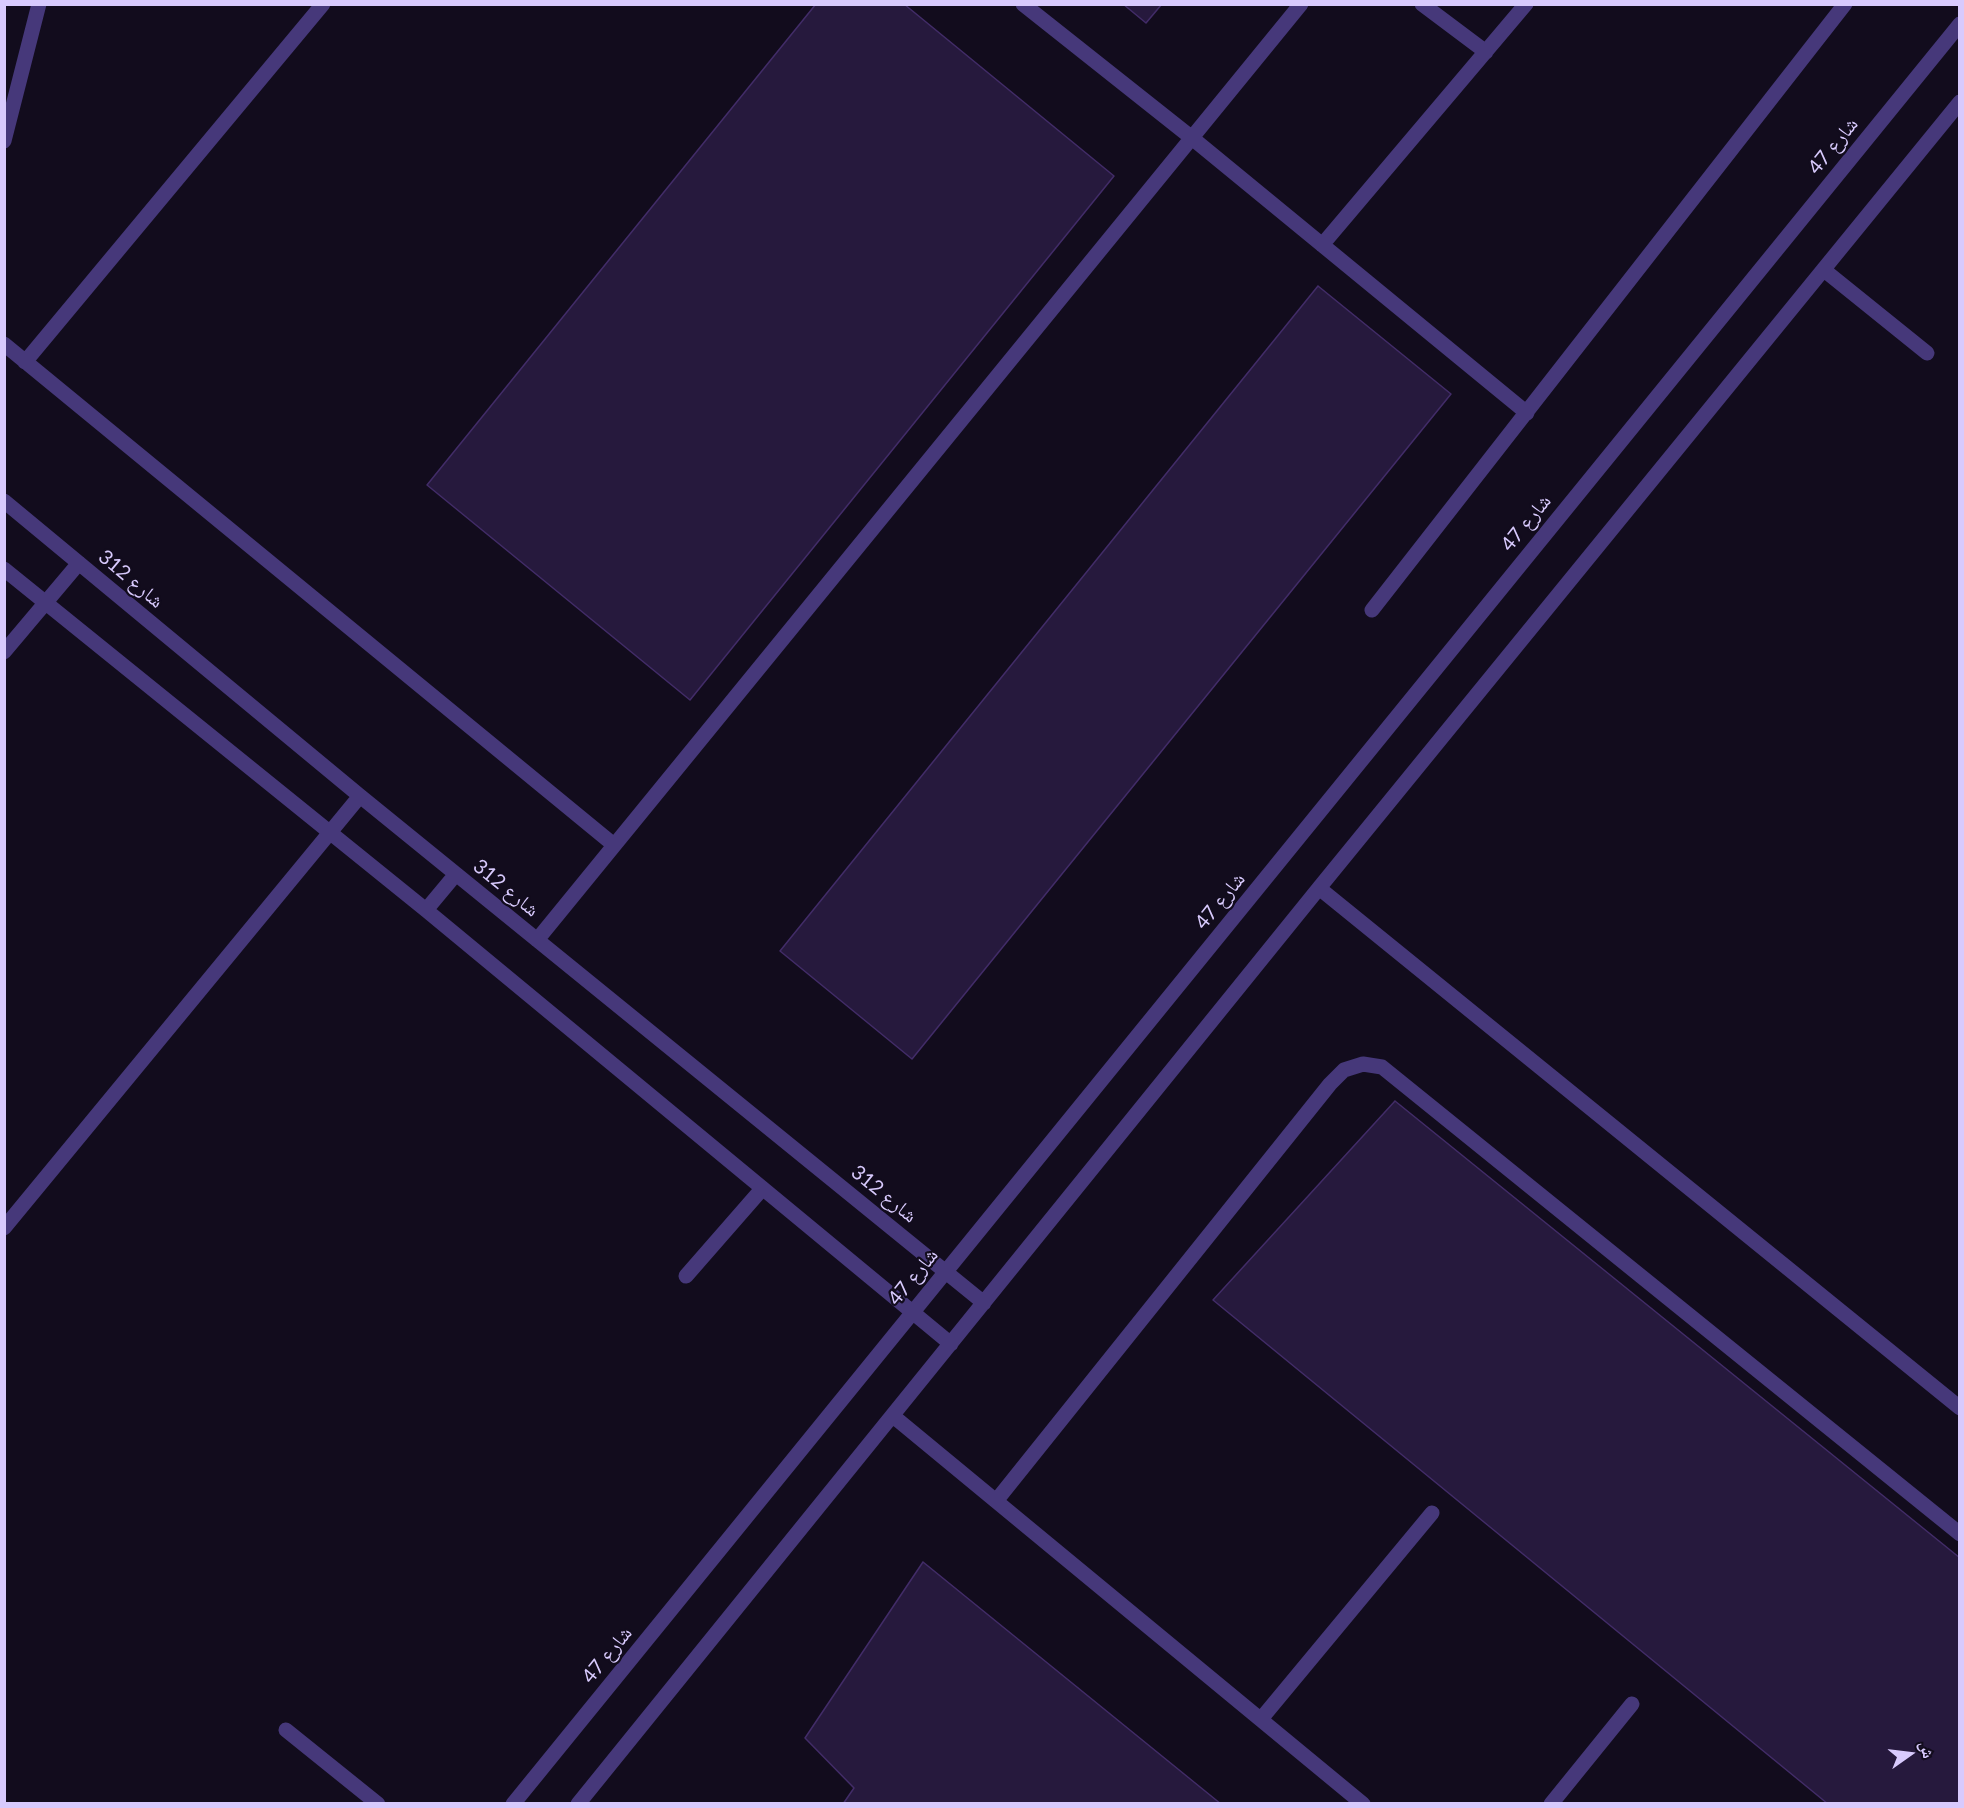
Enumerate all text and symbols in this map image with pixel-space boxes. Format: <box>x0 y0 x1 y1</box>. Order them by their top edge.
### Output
street label: شارع 47 <box>1803 113 1863 179</box>
street label: شارع 47 <box>1496 490 1556 556</box>
street label: شارع 312 <box>93 545 169 613</box>
street label: شارع 312 <box>468 854 544 922</box>
street label: شارع 47 <box>1190 868 1250 934</box>
street label: شارع 312 <box>846 1160 922 1228</box>
street label: شارع 47 <box>883 1244 943 1310</box>
street label: شارع 47 <box>577 1622 637 1688</box>
north arrow <box>1880 1724 1940 1784</box>
text: ش <box>1917 1739 1939 1760</box>

